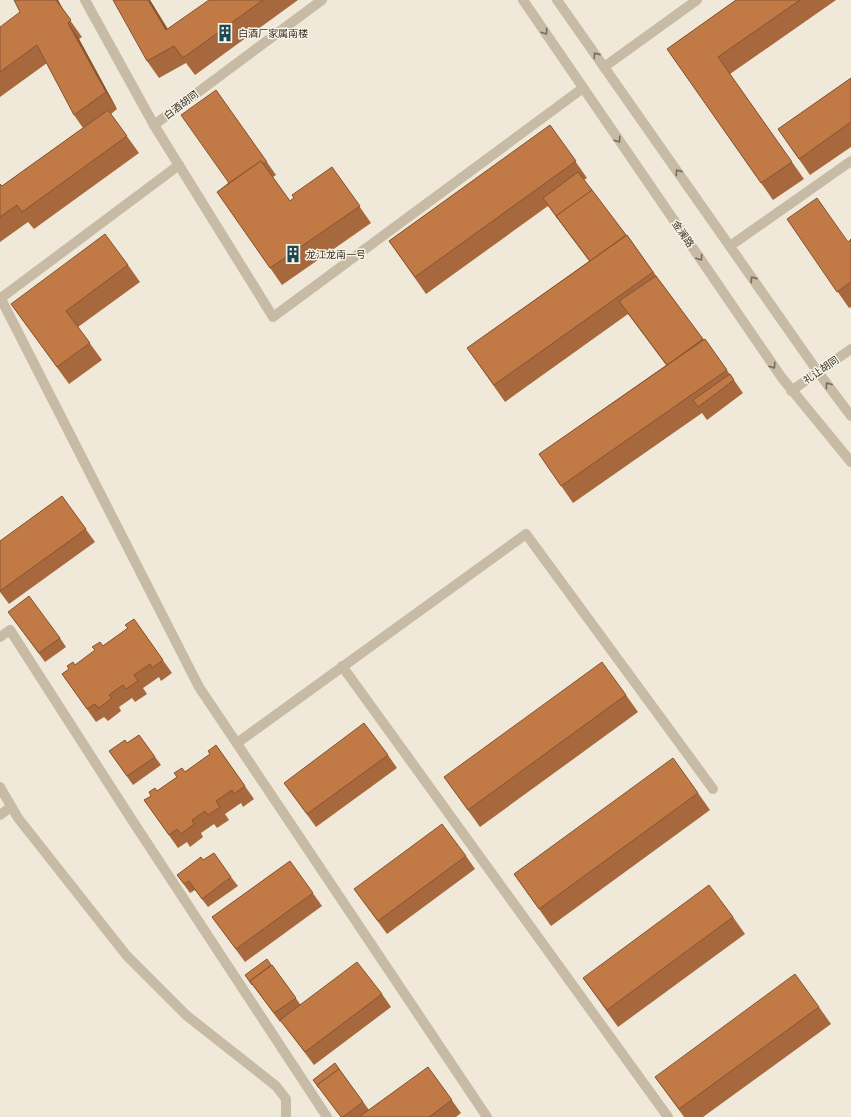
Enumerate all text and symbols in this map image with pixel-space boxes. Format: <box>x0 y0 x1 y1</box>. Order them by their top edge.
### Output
building icon: 白酒厂家属南楼 <box>215 23 235 43</box>
place label: 白酒厂家属南楼 <box>238 27 308 40</box>
one-way arrow <box>540 28 547 35</box>
one-way arrow <box>594 52 601 59</box>
street label: 白酒胡同 <box>161 88 201 122</box>
one-way arrow <box>614 135 621 142</box>
one-way arrow <box>676 170 683 177</box>
street label: 金澜路 <box>669 218 697 250</box>
building icon: 龙江龙南一号 <box>283 244 303 264</box>
place label: 龙江龙南一号 <box>306 248 366 261</box>
one-way arrow <box>695 254 702 261</box>
one-way arrow <box>750 276 758 283</box>
street label: 礼让胡同 <box>801 353 841 387</box>
one-way arrow <box>768 361 775 368</box>
one-way arrow <box>825 382 833 389</box>

